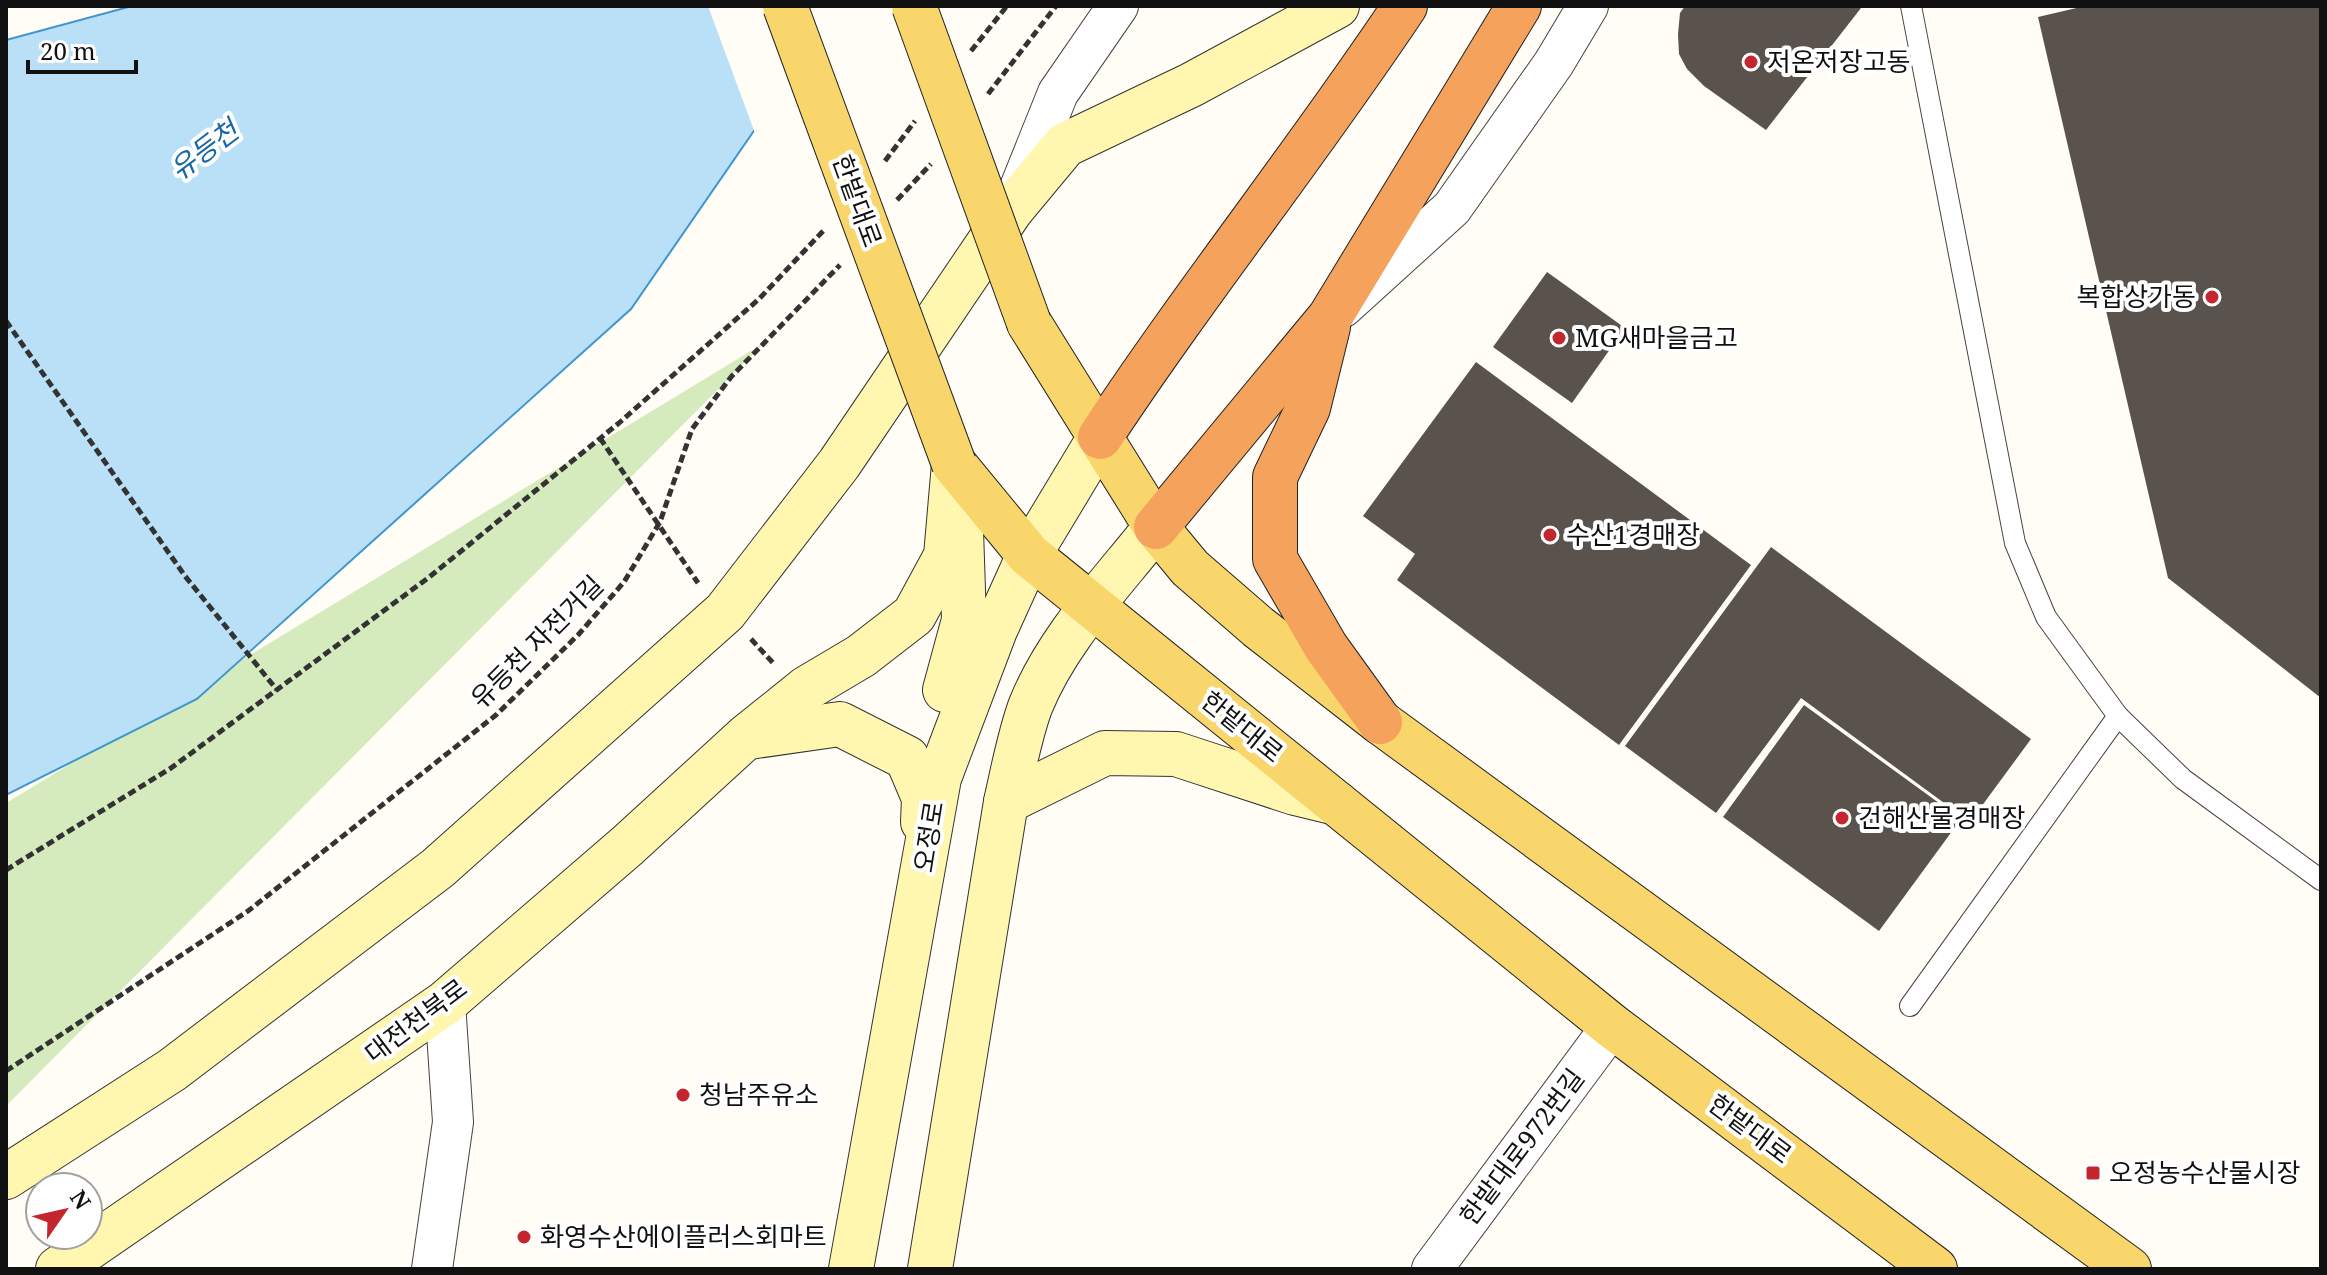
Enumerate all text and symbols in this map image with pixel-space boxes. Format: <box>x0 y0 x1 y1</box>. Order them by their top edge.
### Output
scale bar <box>28 24 136 74</box>
text: 20 m <box>40 34 96 67</box>
place label: 저온저장고동 <box>1767 43 1911 79</box>
marker: 저온저장고동 <box>1742 53 1760 71</box>
water label: 유등천 <box>161 109 248 188</box>
street label: 한밭대로 <box>825 150 891 252</box>
place label: 복합상가동 <box>2076 278 2196 314</box>
marker: 복합상가동 <box>2203 288 2221 306</box>
place label: MG새마을금고 <box>1575 319 1738 355</box>
marker: MG새마을금고 <box>1550 329 1568 347</box>
place label: 수산1경매장 <box>1566 516 1700 552</box>
marker: 수산1경매장 <box>1541 526 1559 544</box>
street label: 유등천 자전거길 <box>462 567 611 716</box>
street label: 한밭대로 <box>1194 682 1291 770</box>
street label: 오정로 <box>905 799 951 875</box>
place label: 건해산물경매장 <box>1858 799 2025 835</box>
marker: 건해산물경매장 <box>1833 809 1851 827</box>
street label: 대전천북로 <box>357 970 474 1071</box>
street label: 한밭대로972번길 <box>1451 1061 1592 1232</box>
place label: 청남주유소 <box>699 1076 819 1112</box>
street label: 한밭대로 <box>1702 1085 1800 1171</box>
marker: 청남주유소 <box>674 1086 692 1104</box>
place label: 오정농수산물시장 <box>2109 1154 2300 1190</box>
marker: 오정농수산물시장 <box>2084 1164 2102 1182</box>
north arrow <box>24 1171 104 1251</box>
text: N <box>64 1184 99 1215</box>
place label: 화영수산에이플러스회마트 <box>540 1218 827 1254</box>
marker: 화영수산에이플러스회마트 <box>515 1228 533 1246</box>

